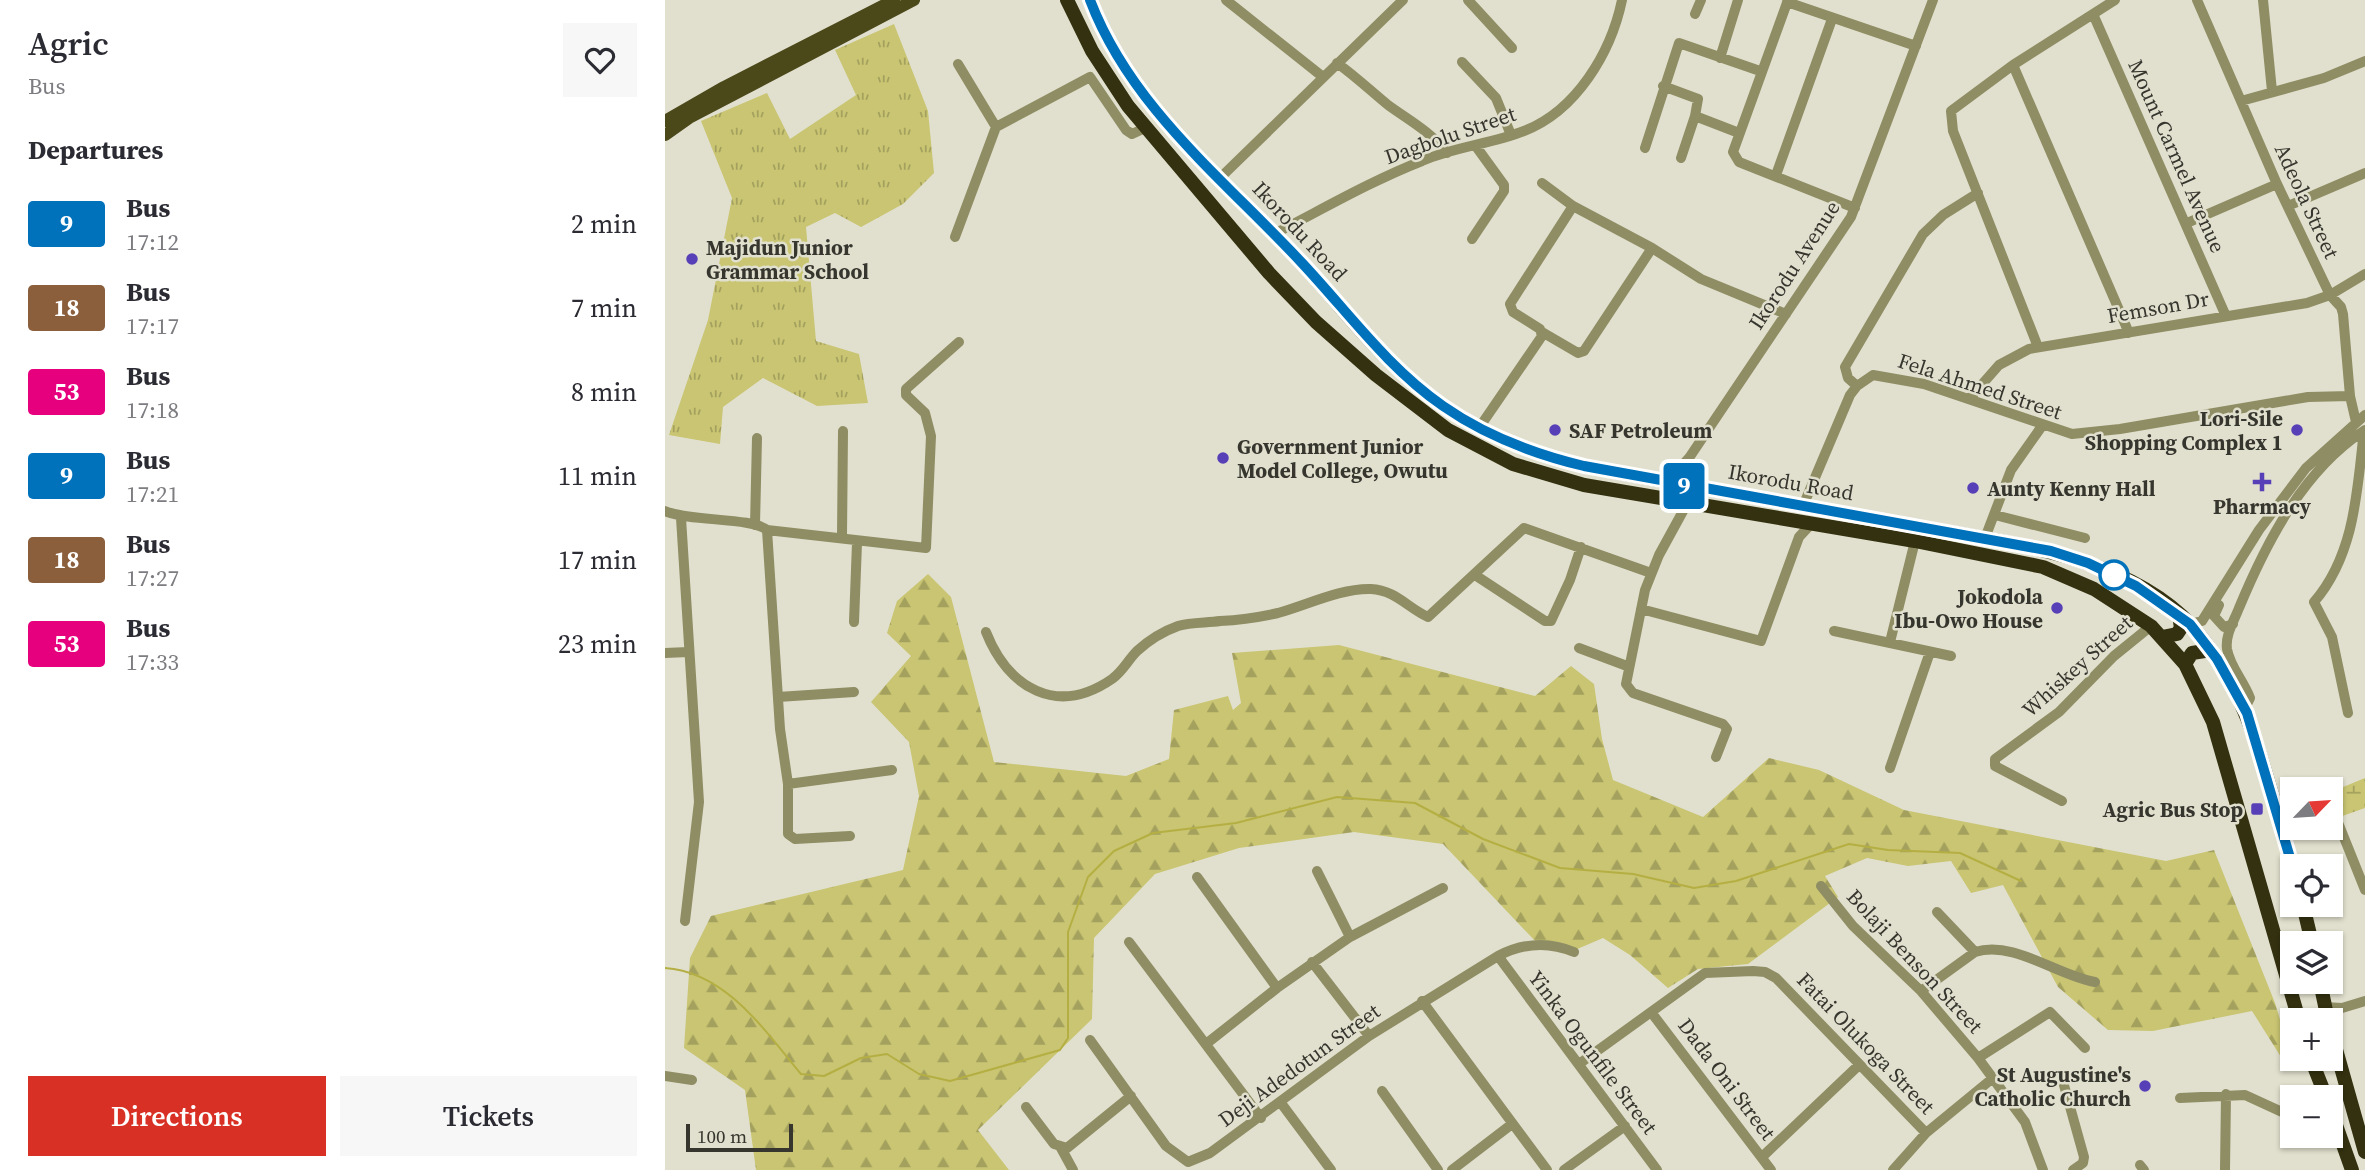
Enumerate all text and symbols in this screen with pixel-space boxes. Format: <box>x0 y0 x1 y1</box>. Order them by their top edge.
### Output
text: Agric <box>28 21 109 66</box>
button: heart <box>563 23 637 97</box>
street label: Mount Carmel Avenue <box>2121 55 2233 257</box>
text: Bus <box>28 70 65 102</box>
street label: Dagbolu Street <box>1381 99 1520 171</box>
text: Departures <box>28 132 163 168</box>
street label: Adeola Street <box>2268 139 2346 263</box>
street label: Ikorodu Road <box>1246 175 1354 287</box>
text: Bus <box>126 190 170 226</box>
street label: Ikorodu Avenue <box>1741 195 1847 335</box>
text: 2 min <box>571 206 637 242</box>
text: 9 <box>60 207 73 240</box>
text: 17:12 <box>126 226 179 258</box>
place label: Majidun Junior Grammar School <box>706 233 869 286</box>
marker: Majidun Junior Grammar School <box>684 251 700 267</box>
text: Bus <box>126 274 170 310</box>
street label: Femson Dr <box>2105 284 2211 330</box>
text: 7 min <box>571 290 637 326</box>
text: 18 <box>53 291 80 324</box>
text: 17:17 <box>126 310 179 342</box>
street label: Fela Ahmed Street <box>1894 346 2066 426</box>
text: Bus <box>126 358 170 394</box>
text: 8 min <box>571 374 637 410</box>
text: 53 <box>53 375 80 408</box>
text: 17:18 <box>126 394 179 426</box>
place label: Lori-Sile Shopping Complex 1 <box>2085 404 2283 457</box>
place label: SAF Petroleum <box>1569 416 1712 445</box>
marker: SAF Petroleum <box>1547 422 1563 438</box>
marker: Lori-Sile Shopping Complex 1 <box>2289 422 2305 438</box>
place label: Government Junior Model College, Owutu <box>1237 432 1448 485</box>
text: Bus <box>126 442 170 478</box>
marker: Government Junior Model College, Owutu <box>1215 450 1231 466</box>
street label: Ikorodu Road <box>1726 457 1856 507</box>
text: 11 min <box>558 458 637 494</box>
text: 9 <box>60 459 73 492</box>
line badge: 9 <box>1661 463 1707 509</box>
text: 9 <box>1677 469 1691 502</box>
place label: Aunty Kenny Hall <box>1987 474 2156 503</box>
marker: Pharmacy <box>2254 474 2270 490</box>
text: 17:21 <box>126 478 179 510</box>
marker: Aunty Kenny Hall <box>1965 480 1981 496</box>
place label: Pharmacy <box>2213 492 2312 521</box>
text: Bus <box>126 526 170 562</box>
text: 17 min <box>558 542 637 578</box>
text: 18 <box>53 543 80 576</box>
unlabelled marker <box>2099 560 2129 590</box>
text: 17:27 <box>126 562 179 594</box>
place label: Jokodola Ibu-Owo House <box>1894 582 2044 635</box>
marker: Jokodola Ibu-Owo House <box>2049 600 2065 616</box>
street label: Whiskey Street <box>2015 608 2139 723</box>
text: Bus <box>126 610 170 646</box>
text: 23 min <box>558 626 637 662</box>
text: 53 <box>53 627 80 660</box>
text: 17:33 <box>126 646 179 678</box>
north arrow <box>2280 777 2343 840</box>
map controls <box>2280 777 2343 1148</box>
place label: Agric Bus Stop <box>2103 795 2243 824</box>
marker: Agric Bus Stop <box>2249 801 2265 817</box>
button: locate <box>2280 854 2343 917</box>
street label: Bolaji Benson Street <box>1840 883 1990 1040</box>
button: layers <box>2280 931 2343 994</box>
street label: Yinka Ogunfile Street <box>1522 964 1664 1140</box>
street label: Fatai Olukoga Street <box>1791 966 1941 1120</box>
street label: Deji Adedotun Street <box>1212 996 1386 1133</box>
button: + <box>2280 1008 2343 1071</box>
street label: Dada Oni Street <box>1672 1012 1783 1146</box>
place label: St Augustine's Catholic Church <box>1975 1060 2131 1113</box>
button: Directions <box>28 1076 326 1156</box>
button: Tickets <box>340 1076 637 1156</box>
marker: St Augustine's Catholic Church <box>2137 1078 2153 1094</box>
button: − <box>2280 1085 2343 1148</box>
scale bar <box>686 1121 793 1153</box>
text: 100 m <box>697 1123 747 1149</box>

